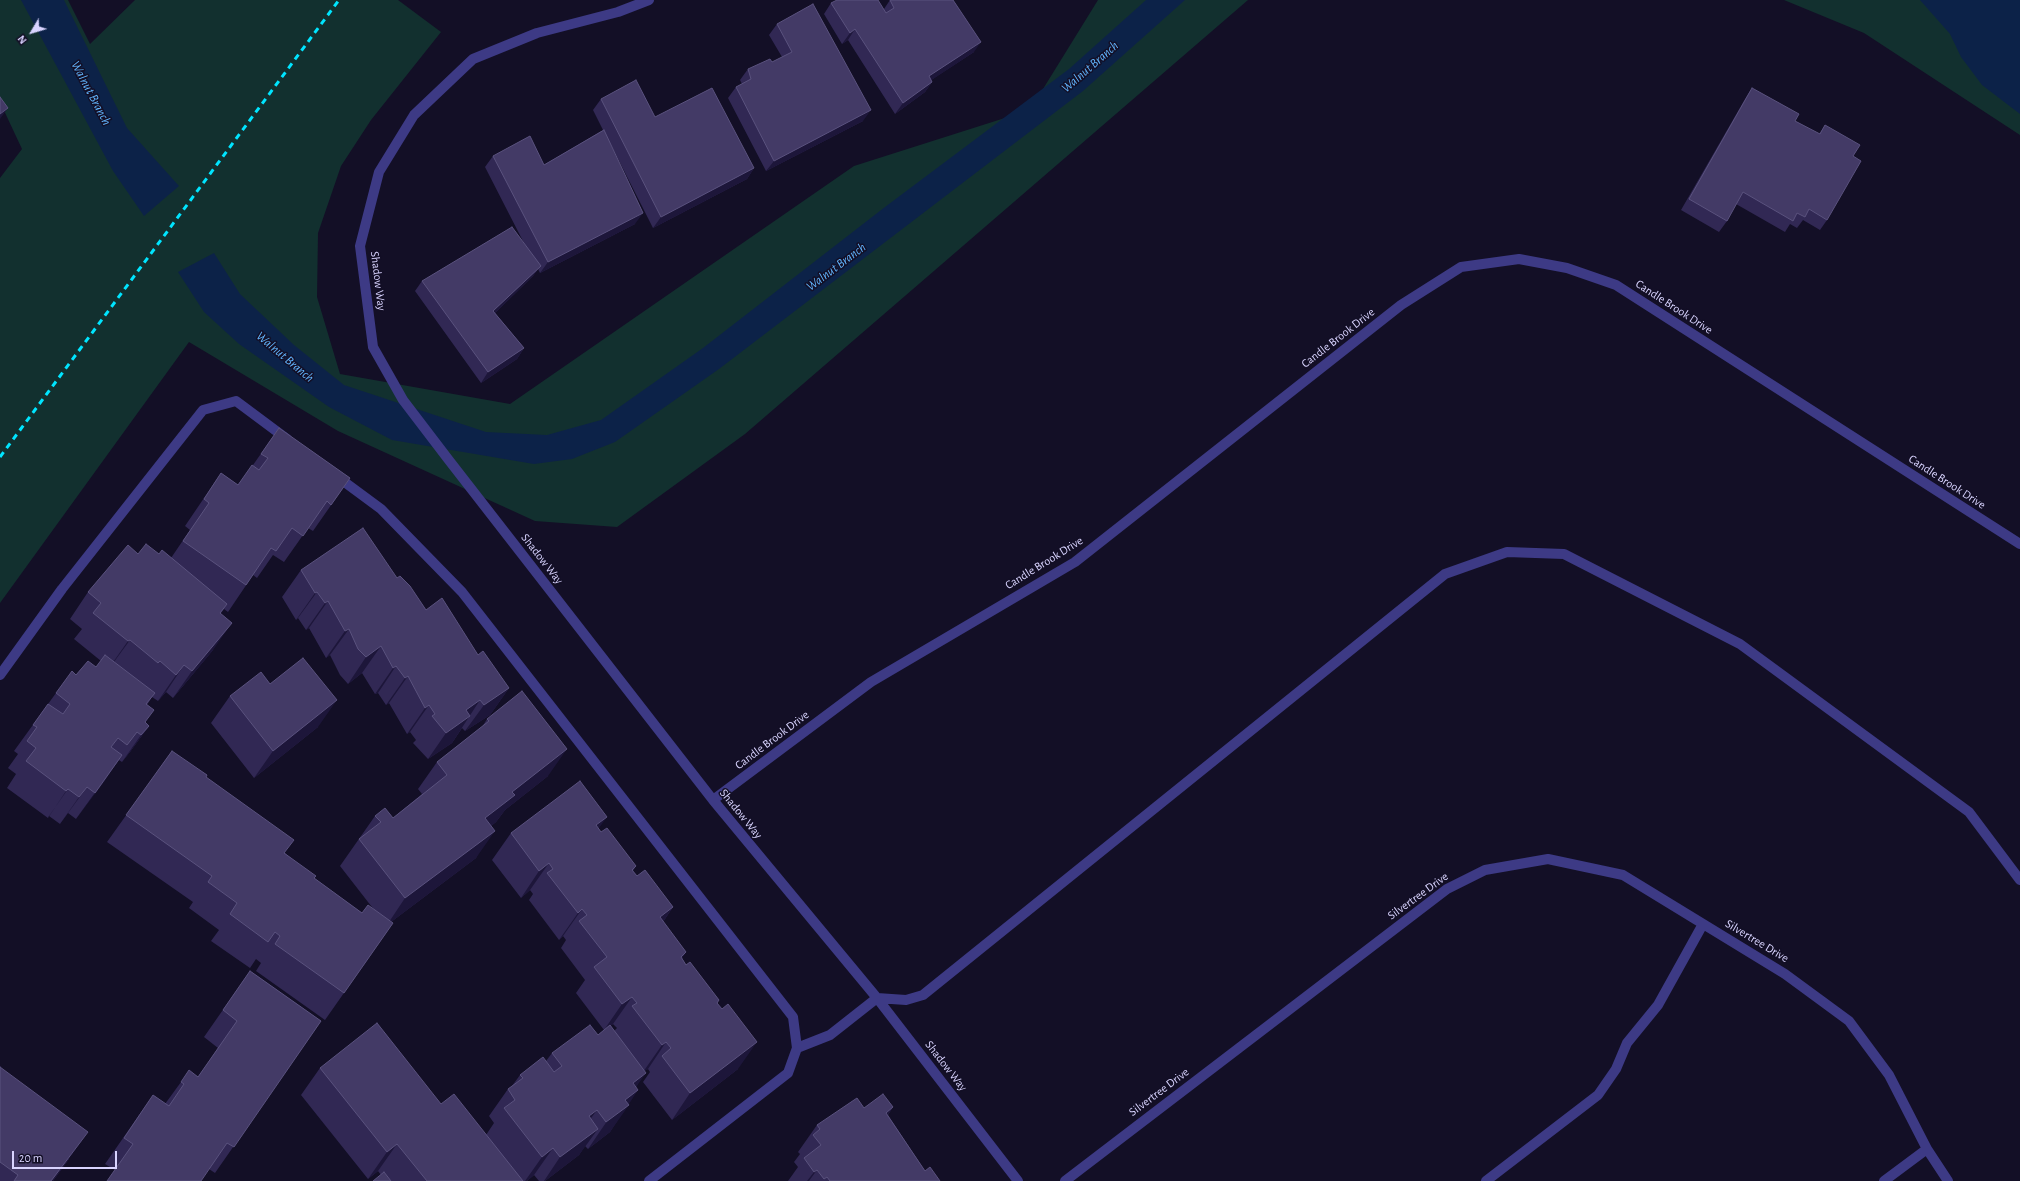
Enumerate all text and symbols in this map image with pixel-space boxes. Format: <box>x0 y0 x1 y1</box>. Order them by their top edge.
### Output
north arrow <box>12 12 52 52</box>
text: N <box>15 33 29 46</box>
water label: Walnut Branch <box>1058 38 1122 96</box>
water label: Walnut Branch <box>68 58 114 128</box>
water label: Walnut Branch <box>803 240 869 294</box>
street label: Shadow Way <box>367 250 389 312</box>
street label: Candle Brook Drive <box>1633 277 1715 337</box>
street label: Candle Brook Drive <box>1299 305 1377 371</box>
water label: Walnut Branch <box>253 328 317 386</box>
street label: Candle Brook Drive <box>1906 452 1988 512</box>
street label: Shadow Way <box>518 531 566 587</box>
street label: Candle Brook Drive <box>1002 533 1086 593</box>
street label: Candle Brook Drive <box>732 707 812 773</box>
street label: Shadow Way <box>717 786 765 842</box>
street label: Silvertree Drive <box>1385 869 1451 923</box>
street label: Silvertree Drive <box>1723 916 1791 966</box>
street label: Shadow Way <box>922 1038 970 1094</box>
street label: Silvertree Drive <box>1126 1065 1192 1119</box>
scale bar <box>14 1143 119 1169</box>
text: 20 m <box>19 1152 42 1164</box>

